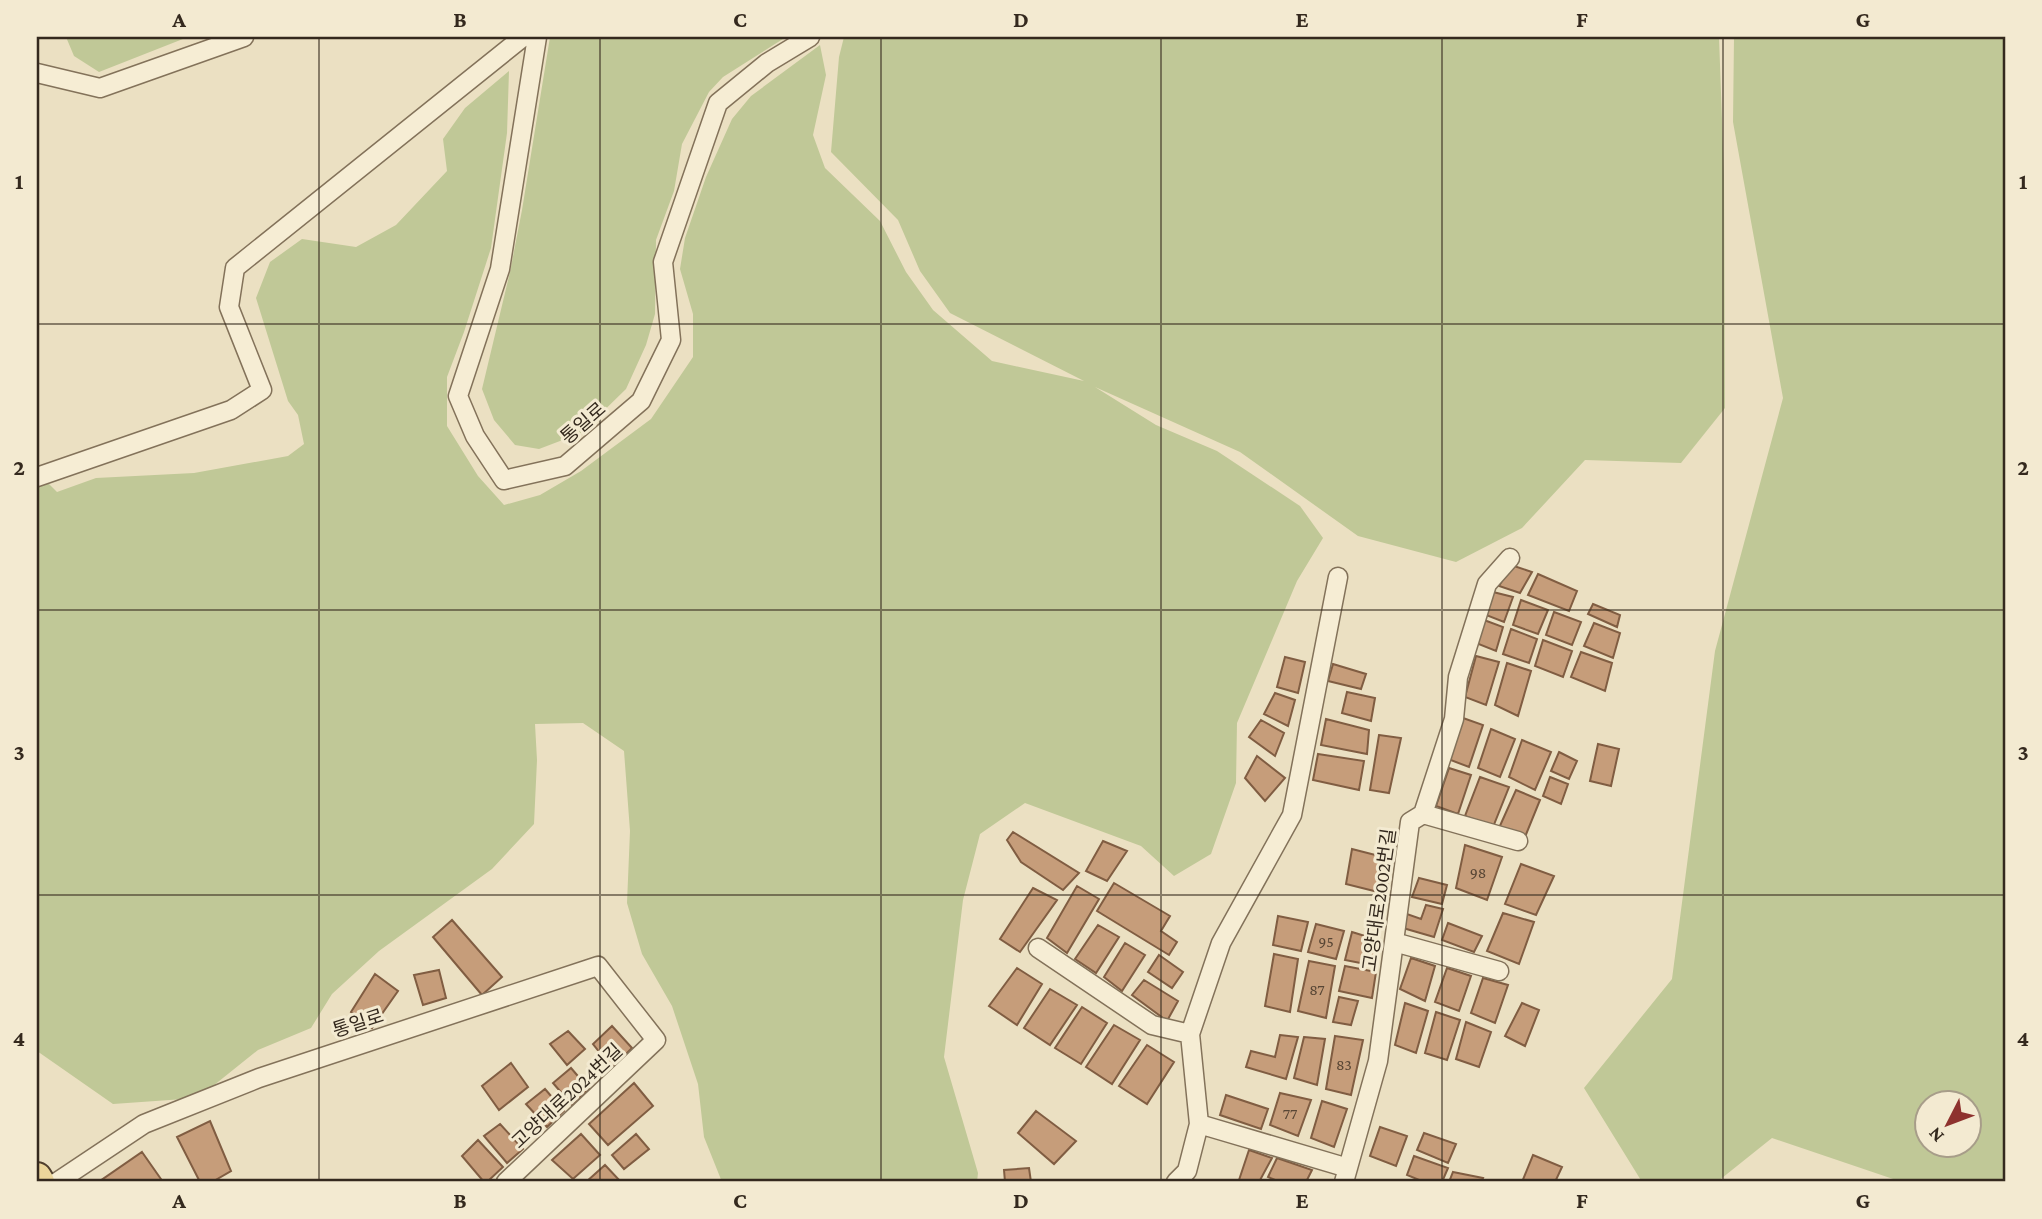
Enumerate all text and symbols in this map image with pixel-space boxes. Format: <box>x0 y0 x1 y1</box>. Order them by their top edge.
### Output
text: A <box>171 6 186 32</box>
text: B <box>453 6 467 32</box>
text: C <box>733 6 747 32</box>
text: D <box>1013 6 1029 32</box>
text: E <box>1295 6 1309 32</box>
text: F <box>1576 6 1588 32</box>
text: G <box>1856 6 1871 32</box>
text: 1 <box>15 168 24 194</box>
text: 1 <box>2019 168 2028 194</box>
street label: 통일로 <box>556 398 610 448</box>
text: 2 <box>13 454 25 480</box>
text: 2 <box>2017 454 2029 480</box>
text: 3 <box>13 739 25 765</box>
text: 3 <box>2017 739 2029 765</box>
street label: 고양대로2002번길 <box>1359 827 1399 973</box>
house number: 98 <box>1470 864 1486 881</box>
house number: 95 <box>1318 933 1334 950</box>
house number: 87 <box>1309 981 1325 998</box>
street label: 통일로 <box>330 1005 386 1041</box>
text: 4 <box>13 1025 25 1051</box>
text: 4 <box>2017 1025 2029 1051</box>
street label: 고양대로2024번길 <box>507 1039 627 1153</box>
house number: 83 <box>1336 1056 1352 1073</box>
north arrow <box>1912 1090 1982 1160</box>
house number: 77 <box>1283 1105 1298 1122</box>
text: N <box>1924 1123 1948 1147</box>
text: A <box>171 1187 186 1213</box>
text: B <box>453 1187 467 1213</box>
text: C <box>733 1187 747 1213</box>
text: D <box>1013 1187 1029 1213</box>
text: E <box>1295 1187 1309 1213</box>
text: F <box>1576 1187 1588 1213</box>
text: G <box>1856 1187 1871 1213</box>

